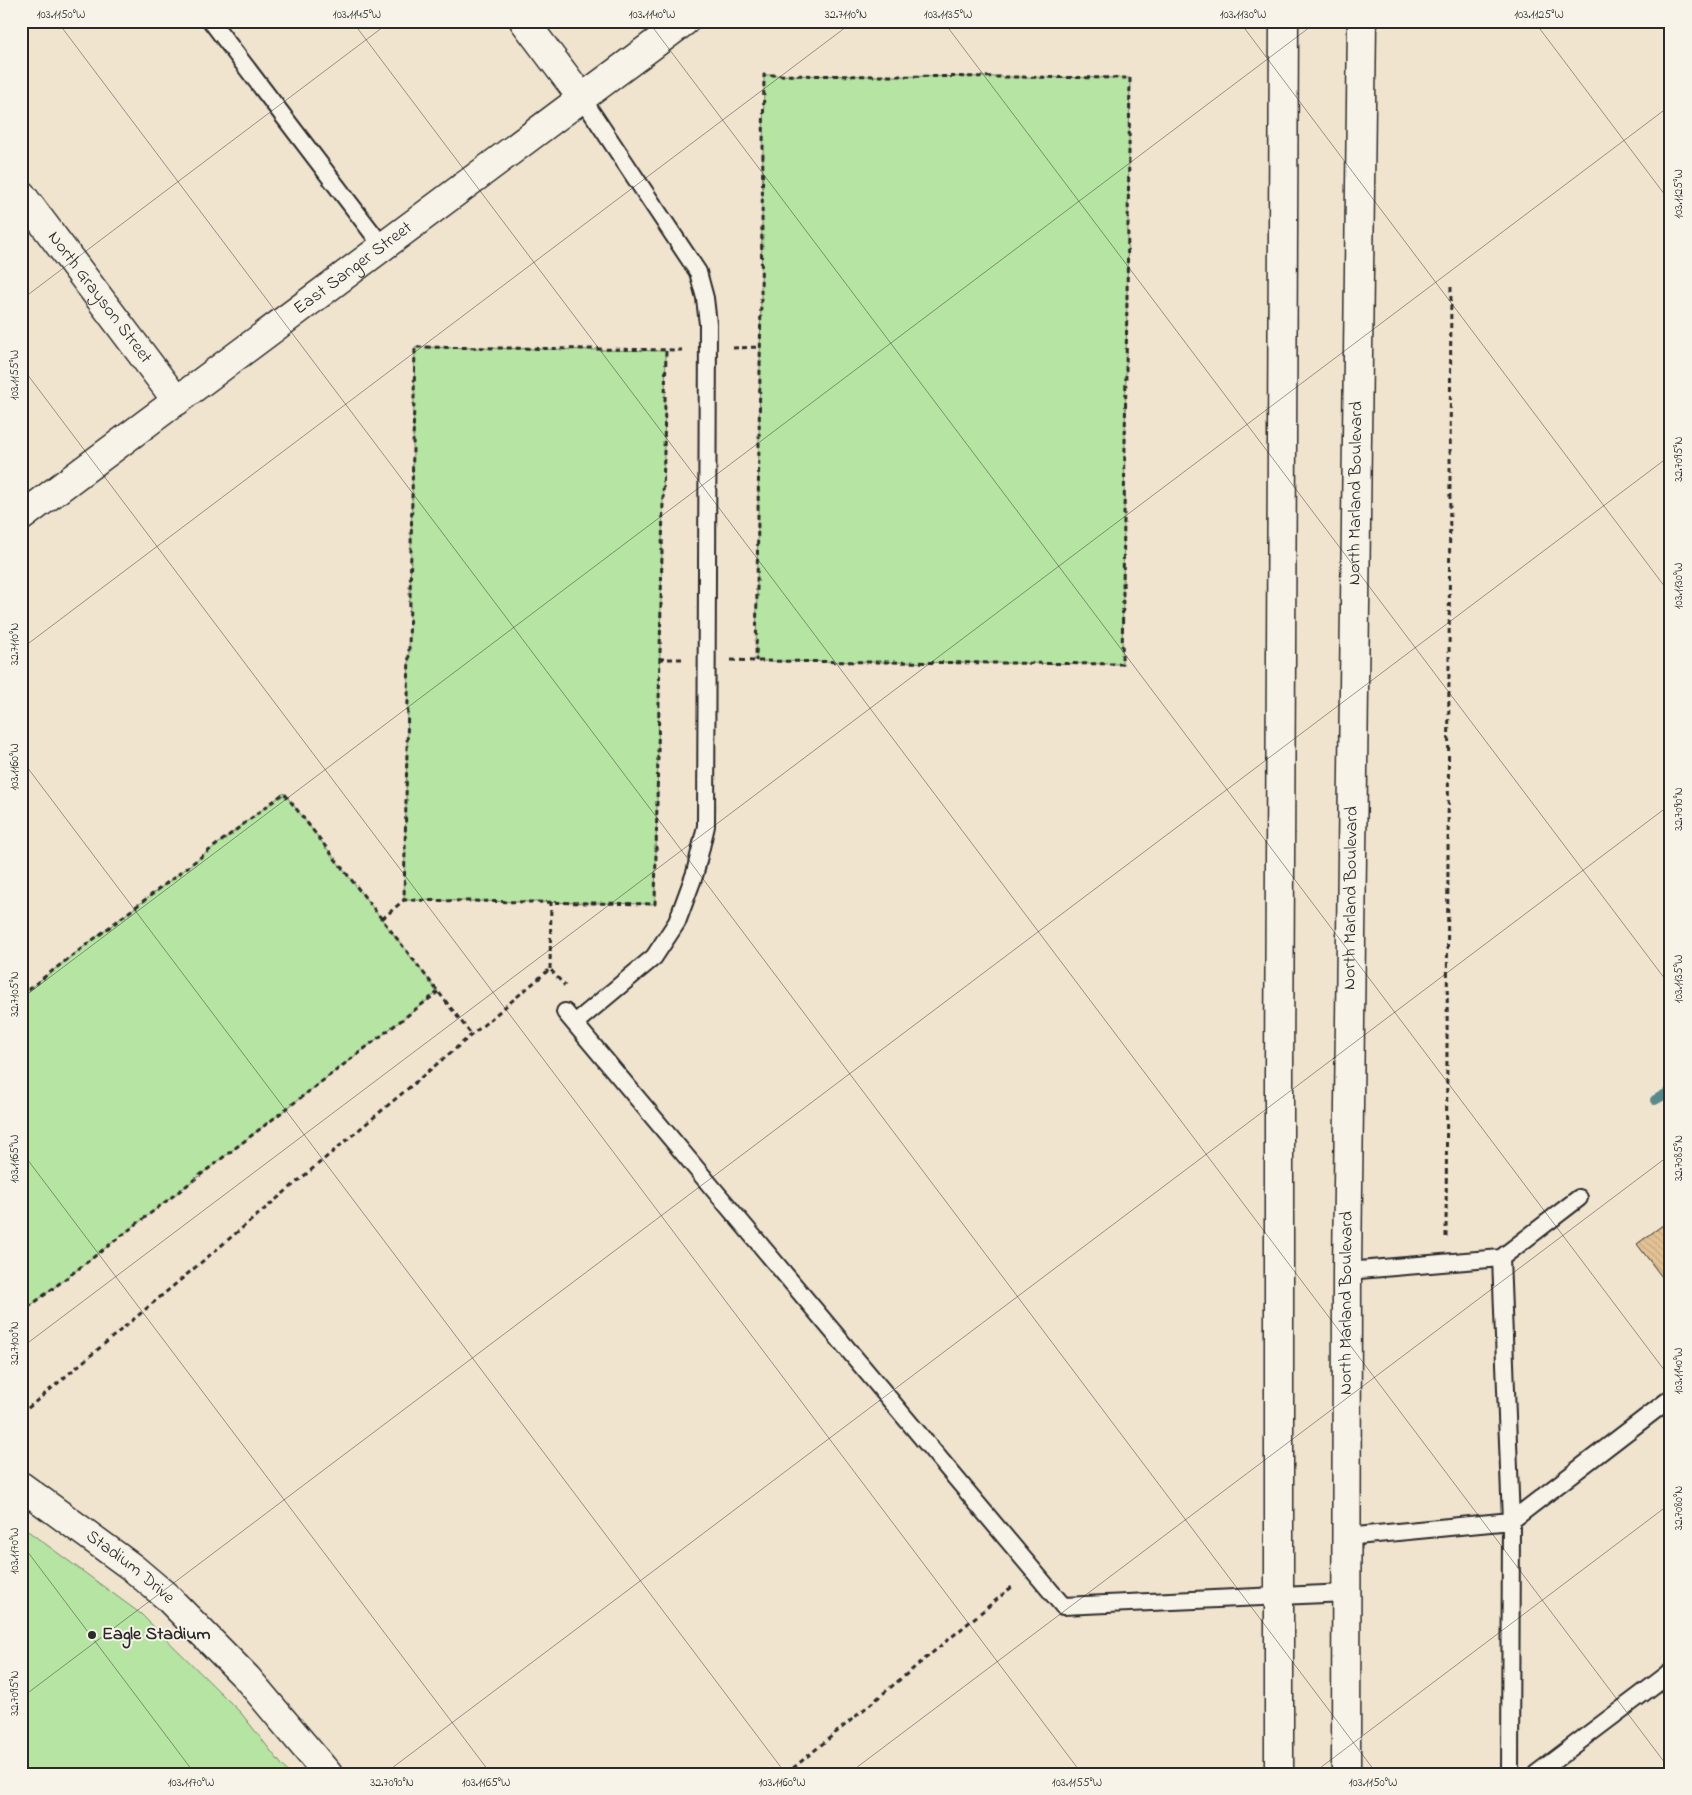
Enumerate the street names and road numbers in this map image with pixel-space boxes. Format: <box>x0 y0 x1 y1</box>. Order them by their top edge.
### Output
street label: East Sanger Street <box>289 216 418 322</box>
street label: North Grayson Street <box>41 226 158 370</box>
street label: North Marland Boulevard <box>1342 401 1370 585</box>
street label: North Marland Boulevard <box>1337 806 1366 990</box>
street label: North Marland Boulevard <box>1334 1211 1361 1395</box>
street label: Stadium Drive <box>80 1524 181 1611</box>

